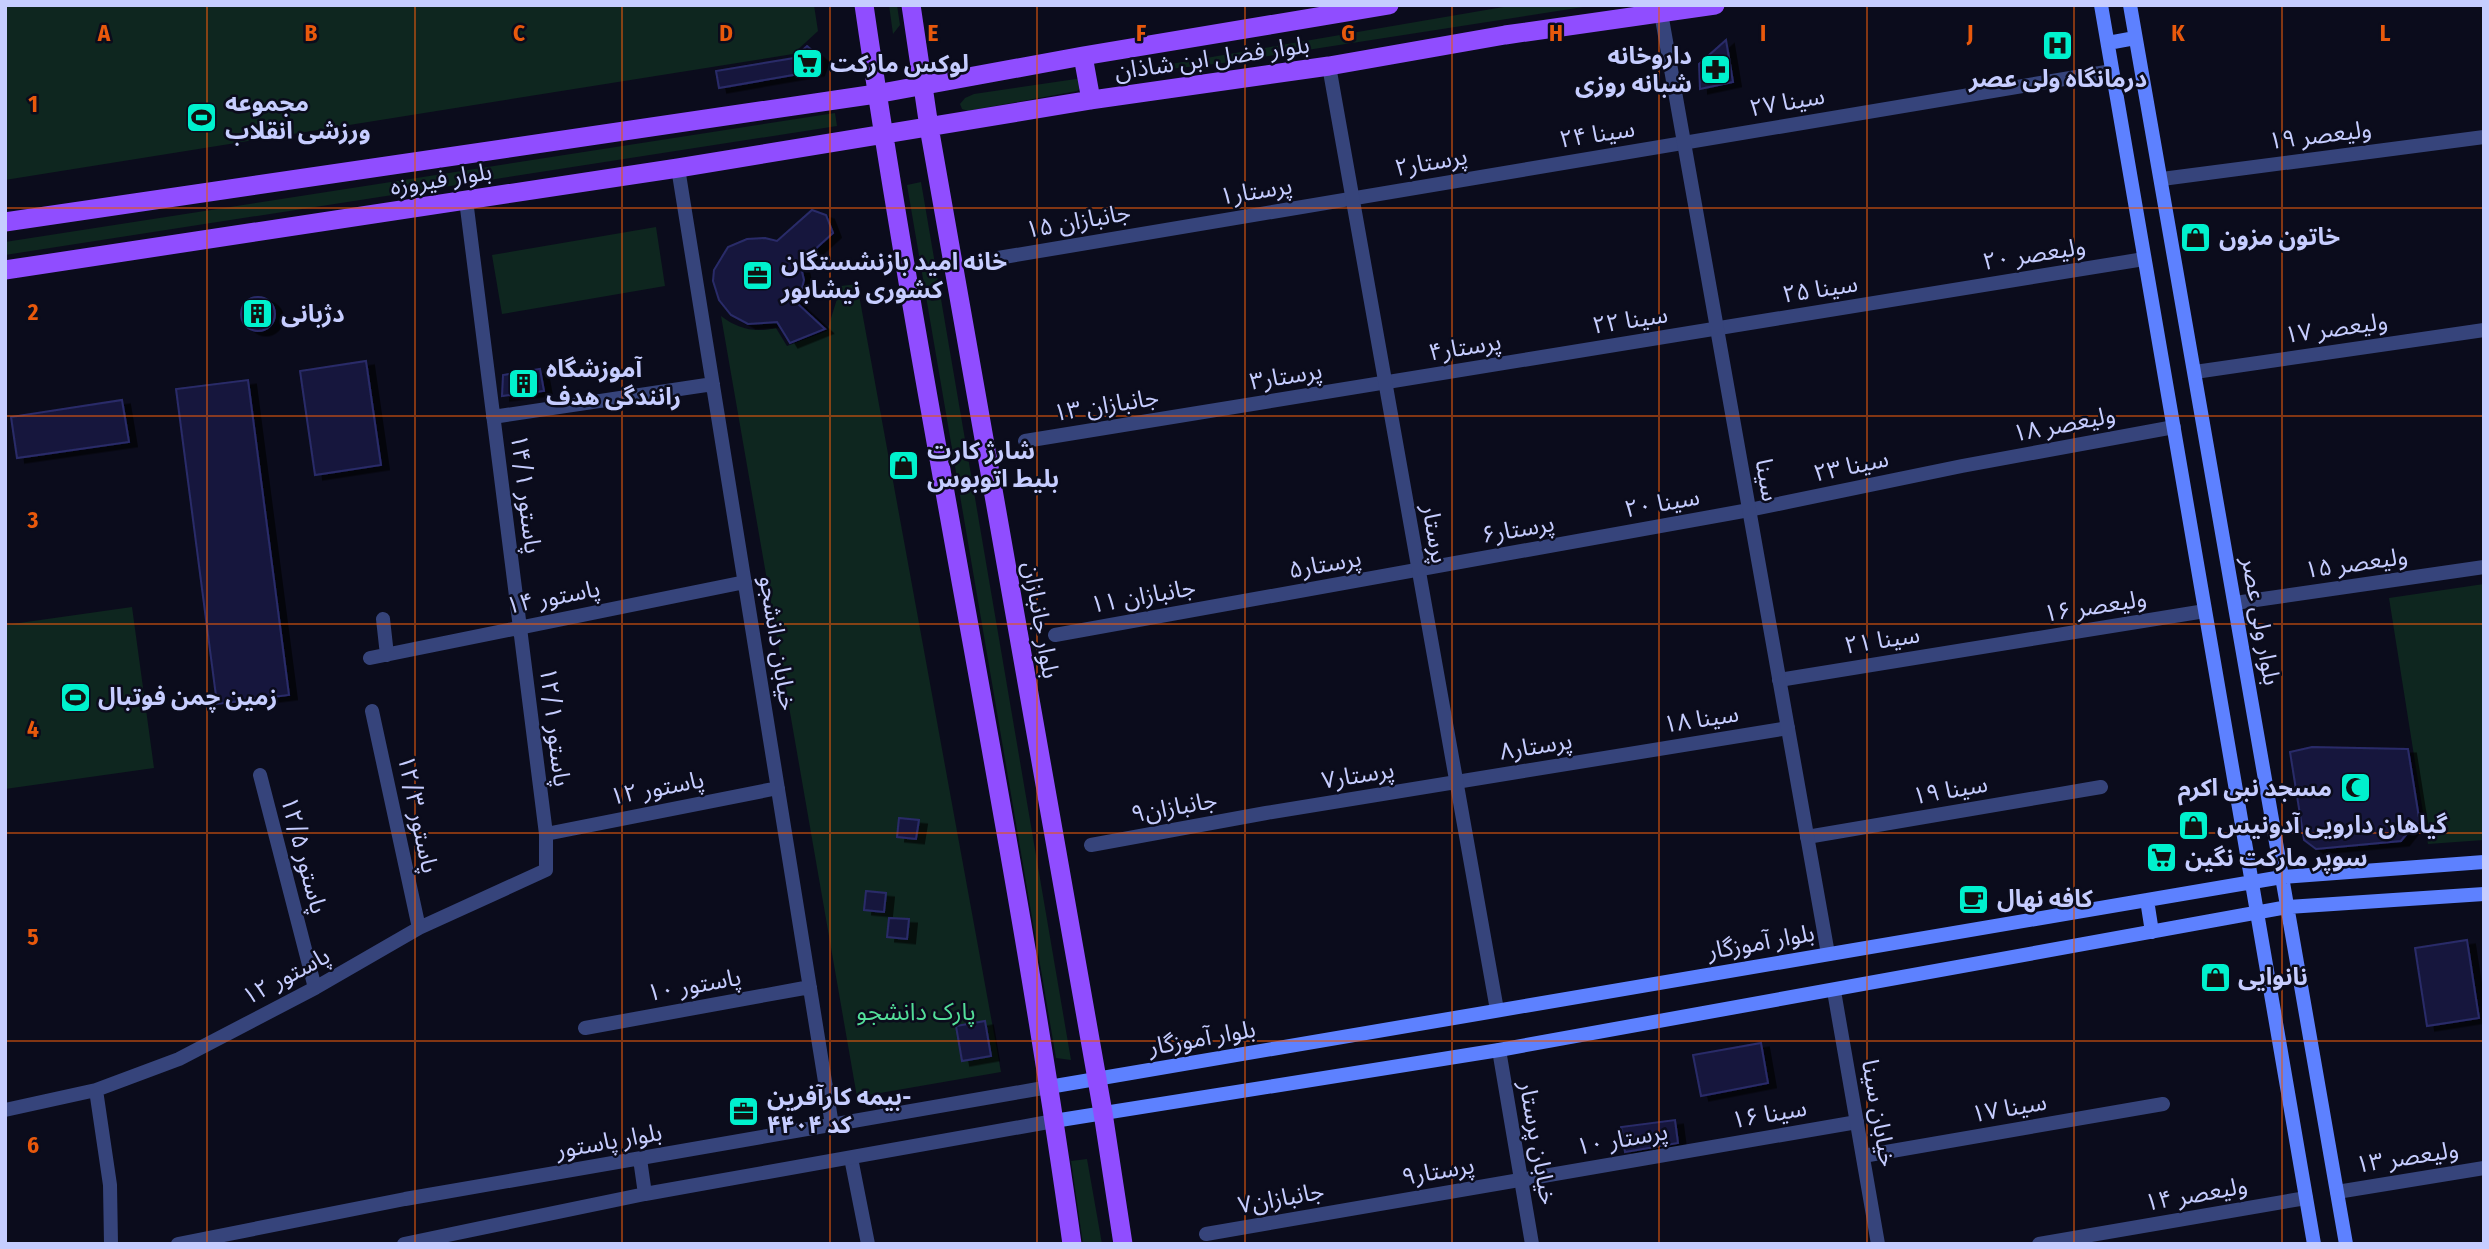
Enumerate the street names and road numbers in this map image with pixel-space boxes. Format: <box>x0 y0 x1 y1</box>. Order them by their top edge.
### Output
street label: بلوار فضل ابن شاذان <box>1113 30 1311 86</box>
street label: سینا ۲۷ <box>1747 82 1827 122</box>
street label: سینا ۲۴ <box>1557 114 1637 154</box>
street label: ولیعصر ۱۹ <box>2267 115 2373 155</box>
street label: پرستار۲ <box>1392 142 1470 183</box>
street label: بلوار فیروزه <box>388 157 494 201</box>
street label: پرستار۱ <box>1218 171 1295 212</box>
street label: جانبازان ۱۵ <box>1023 198 1133 244</box>
street label: ولیعصر ۲۰ <box>1981 232 2087 276</box>
street label: سینا ۲۵ <box>1780 269 1860 309</box>
street label: سینا ۲۲ <box>1590 300 1670 340</box>
street label: ولیعصر ۱۷ <box>2283 307 2389 349</box>
street label: پرستار۴ <box>1427 327 1504 368</box>
street label: پرستار۳ <box>1248 356 1325 397</box>
street label: جانبازان ۱۳ <box>1051 383 1161 427</box>
street label: ولیعصر ۱۸ <box>2010 400 2118 448</box>
street label: پاستور ۱۴/۱ <box>504 433 547 555</box>
street label: سینا ۲۳ <box>1811 444 1891 488</box>
street label: سینا <box>1749 456 1785 504</box>
street label: سینا ۲۰ <box>1622 483 1702 523</box>
street label: پرستار <box>1415 501 1454 566</box>
street label: پرستار۶ <box>1479 509 1557 550</box>
street label: ولیعصر ۱۵ <box>2303 542 2409 584</box>
street label: پرستار۵ <box>1286 544 1364 585</box>
street label: بلوار ولی عصر <box>2236 554 2286 687</box>
street label: بلوار جانبازان <box>1017 559 1065 681</box>
street label: جانبازان ۱۱ <box>1088 573 1198 619</box>
street label: پاستور ۱۴ <box>504 574 603 621</box>
street label: خیابان دانشجو <box>754 574 802 712</box>
street label: ولیعصر ۱۶ <box>2042 584 2148 628</box>
street label: سینا ۲۱ <box>1842 620 1922 660</box>
street label: پاستور ۱۲/۱ <box>533 666 576 788</box>
street label: سینا ۱۸ <box>1661 699 1741 739</box>
street label: پرستار۸ <box>1498 726 1575 767</box>
street label: پاستور ۱۲/۳ <box>391 752 444 876</box>
street label: پرستار۷ <box>1320 755 1397 796</box>
street label: پاستور ۱۲ <box>608 765 707 812</box>
street label: سینا ۱۹ <box>1910 770 1990 810</box>
street label: جانبازان۹ <box>1129 786 1219 828</box>
street label: پاستور ۱۲/۵ <box>274 793 333 917</box>
street label: بلوار آموزگار <box>1704 919 1817 965</box>
street label: ۱۲ پاستور <box>237 941 335 1012</box>
street label: پاستور ۱۰ <box>645 963 744 1008</box>
street label: بلوار آموزگار <box>1145 1015 1258 1061</box>
street label: خیابان سینا <box>1856 1057 1902 1169</box>
street label: خیابان پرستار <box>1512 1078 1563 1207</box>
street label: سینا ۱۷ <box>1969 1088 2049 1128</box>
street label: سینا ۱۶ <box>1729 1094 1809 1134</box>
street label: پرستار ۱۰ <box>1574 1117 1670 1162</box>
street label: بلوار پاستور <box>553 1118 664 1165</box>
street label: ولیعصر ۱۳ <box>2354 1135 2460 1179</box>
street label: پرستار۹ <box>1399 1151 1477 1192</box>
street label: ولیعصر ۱۴ <box>2142 1171 2250 1217</box>
street label: جانبازان۷ <box>1236 1177 1326 1219</box>

